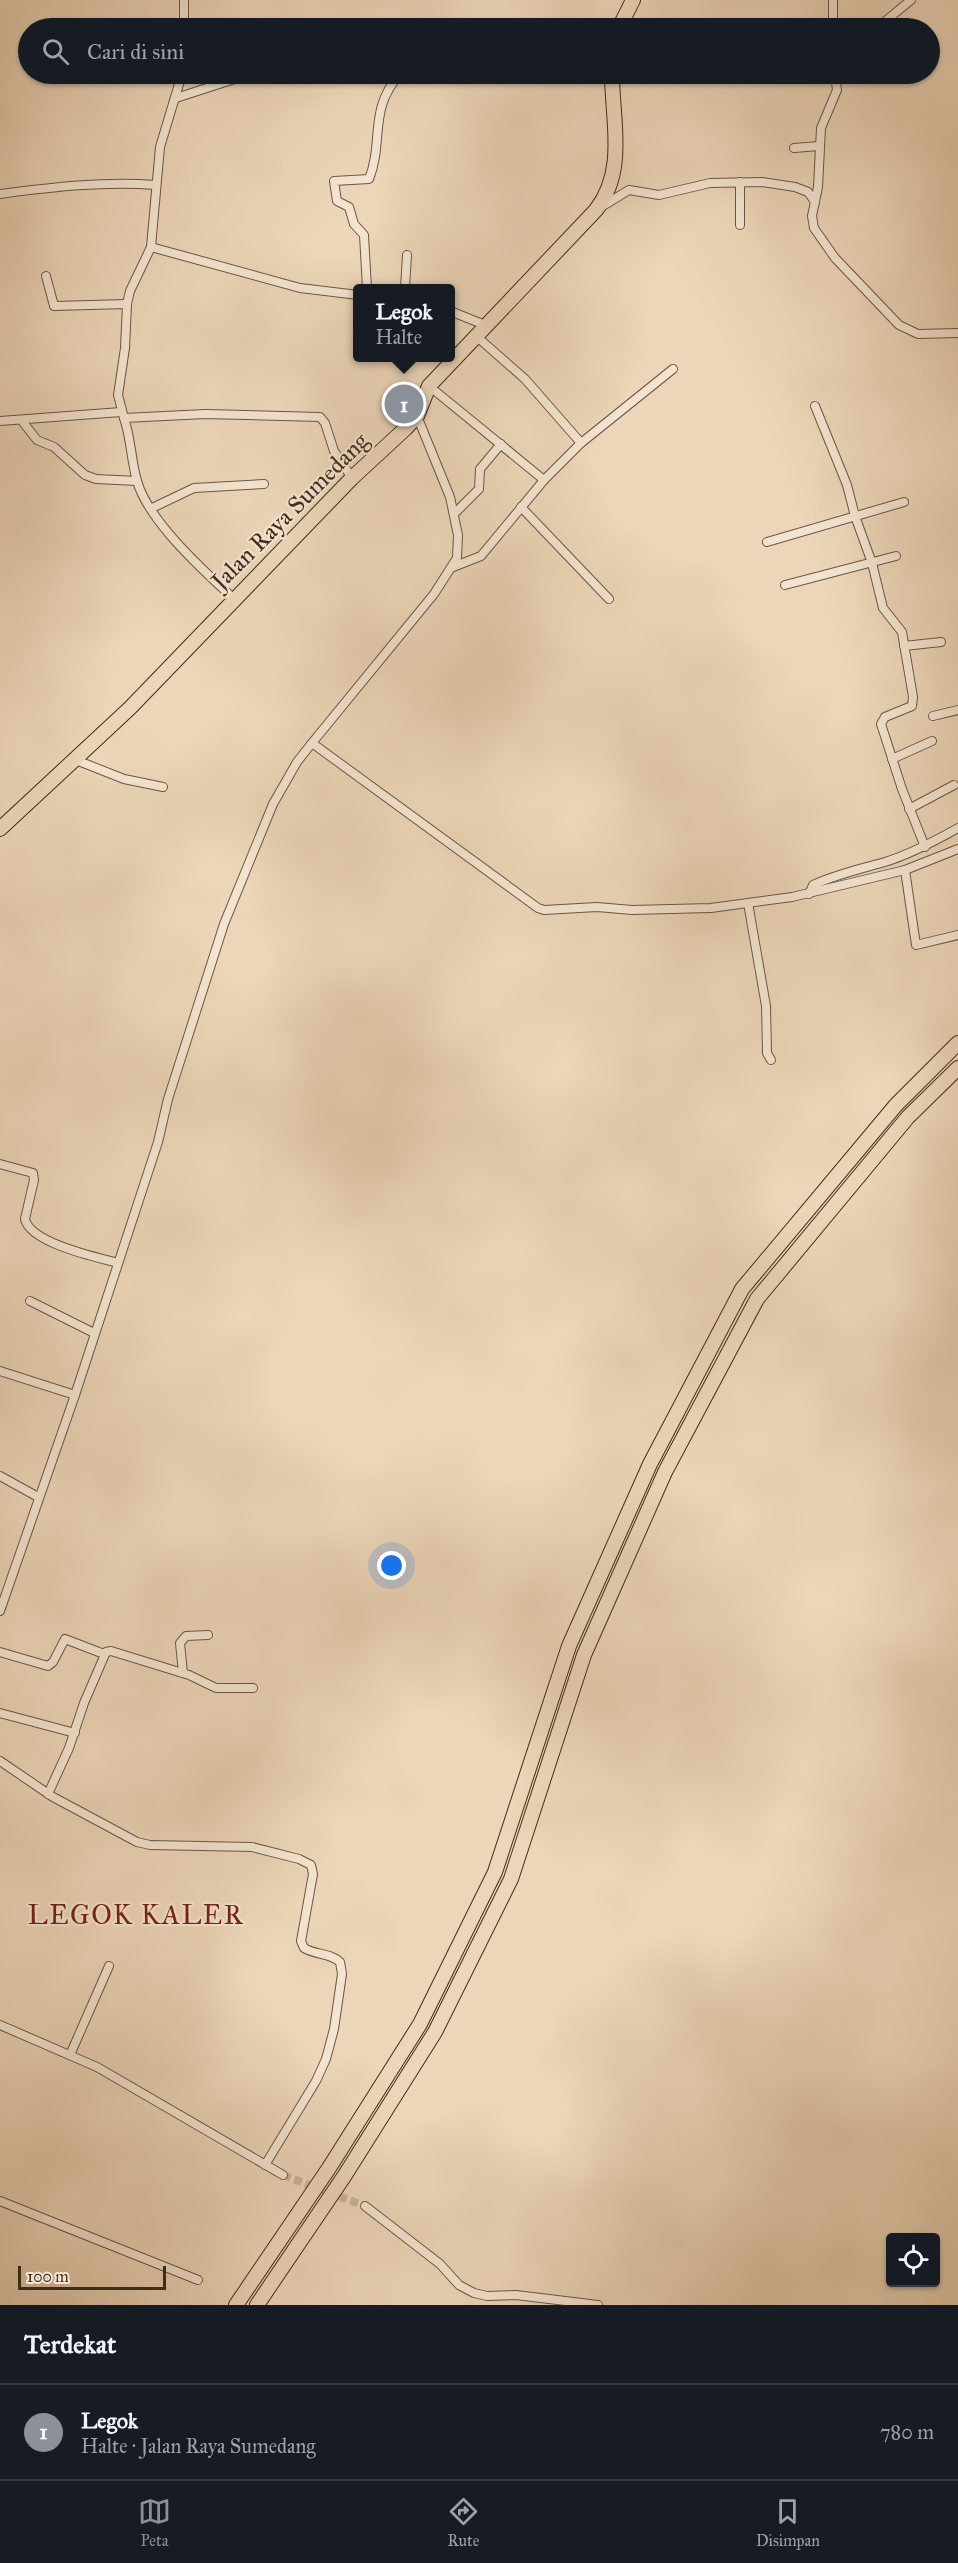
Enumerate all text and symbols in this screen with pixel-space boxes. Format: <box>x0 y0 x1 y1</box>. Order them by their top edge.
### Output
search box <box>18 18 940 84</box>
icon: search <box>39 35 72 68</box>
text: Cari di sini <box>87 38 184 65</box>
popup <box>353 284 455 362</box>
text: Legok <box>375 298 433 325</box>
text: Halte <box>375 325 422 349</box>
pin: 1 <box>384 382 424 426</box>
street label: Jalan Raya Sumedang <box>203 425 376 598</box>
your location <box>377 1551 406 1580</box>
district label: LEGOK KALER <box>28 1898 244 1931</box>
map controls <box>886 2233 940 2287</box>
button: locate <box>886 2233 940 2287</box>
scale bar <box>18 2263 166 2290</box>
text: 100 m <box>27 2267 69 2286</box>
text: Terdekat <box>24 2328 116 2360</box>
text: Legok <box>81 2407 138 2434</box>
text: 1 <box>40 2420 47 2444</box>
text: 780 m <box>880 2420 934 2444</box>
text: Halte · Jalan Raya Sumedang <box>81 2434 316 2458</box>
tab: Peta <box>138 2495 171 2550</box>
tab: Rute <box>447 2495 480 2550</box>
tab: Disimpan <box>756 2495 820 2550</box>

